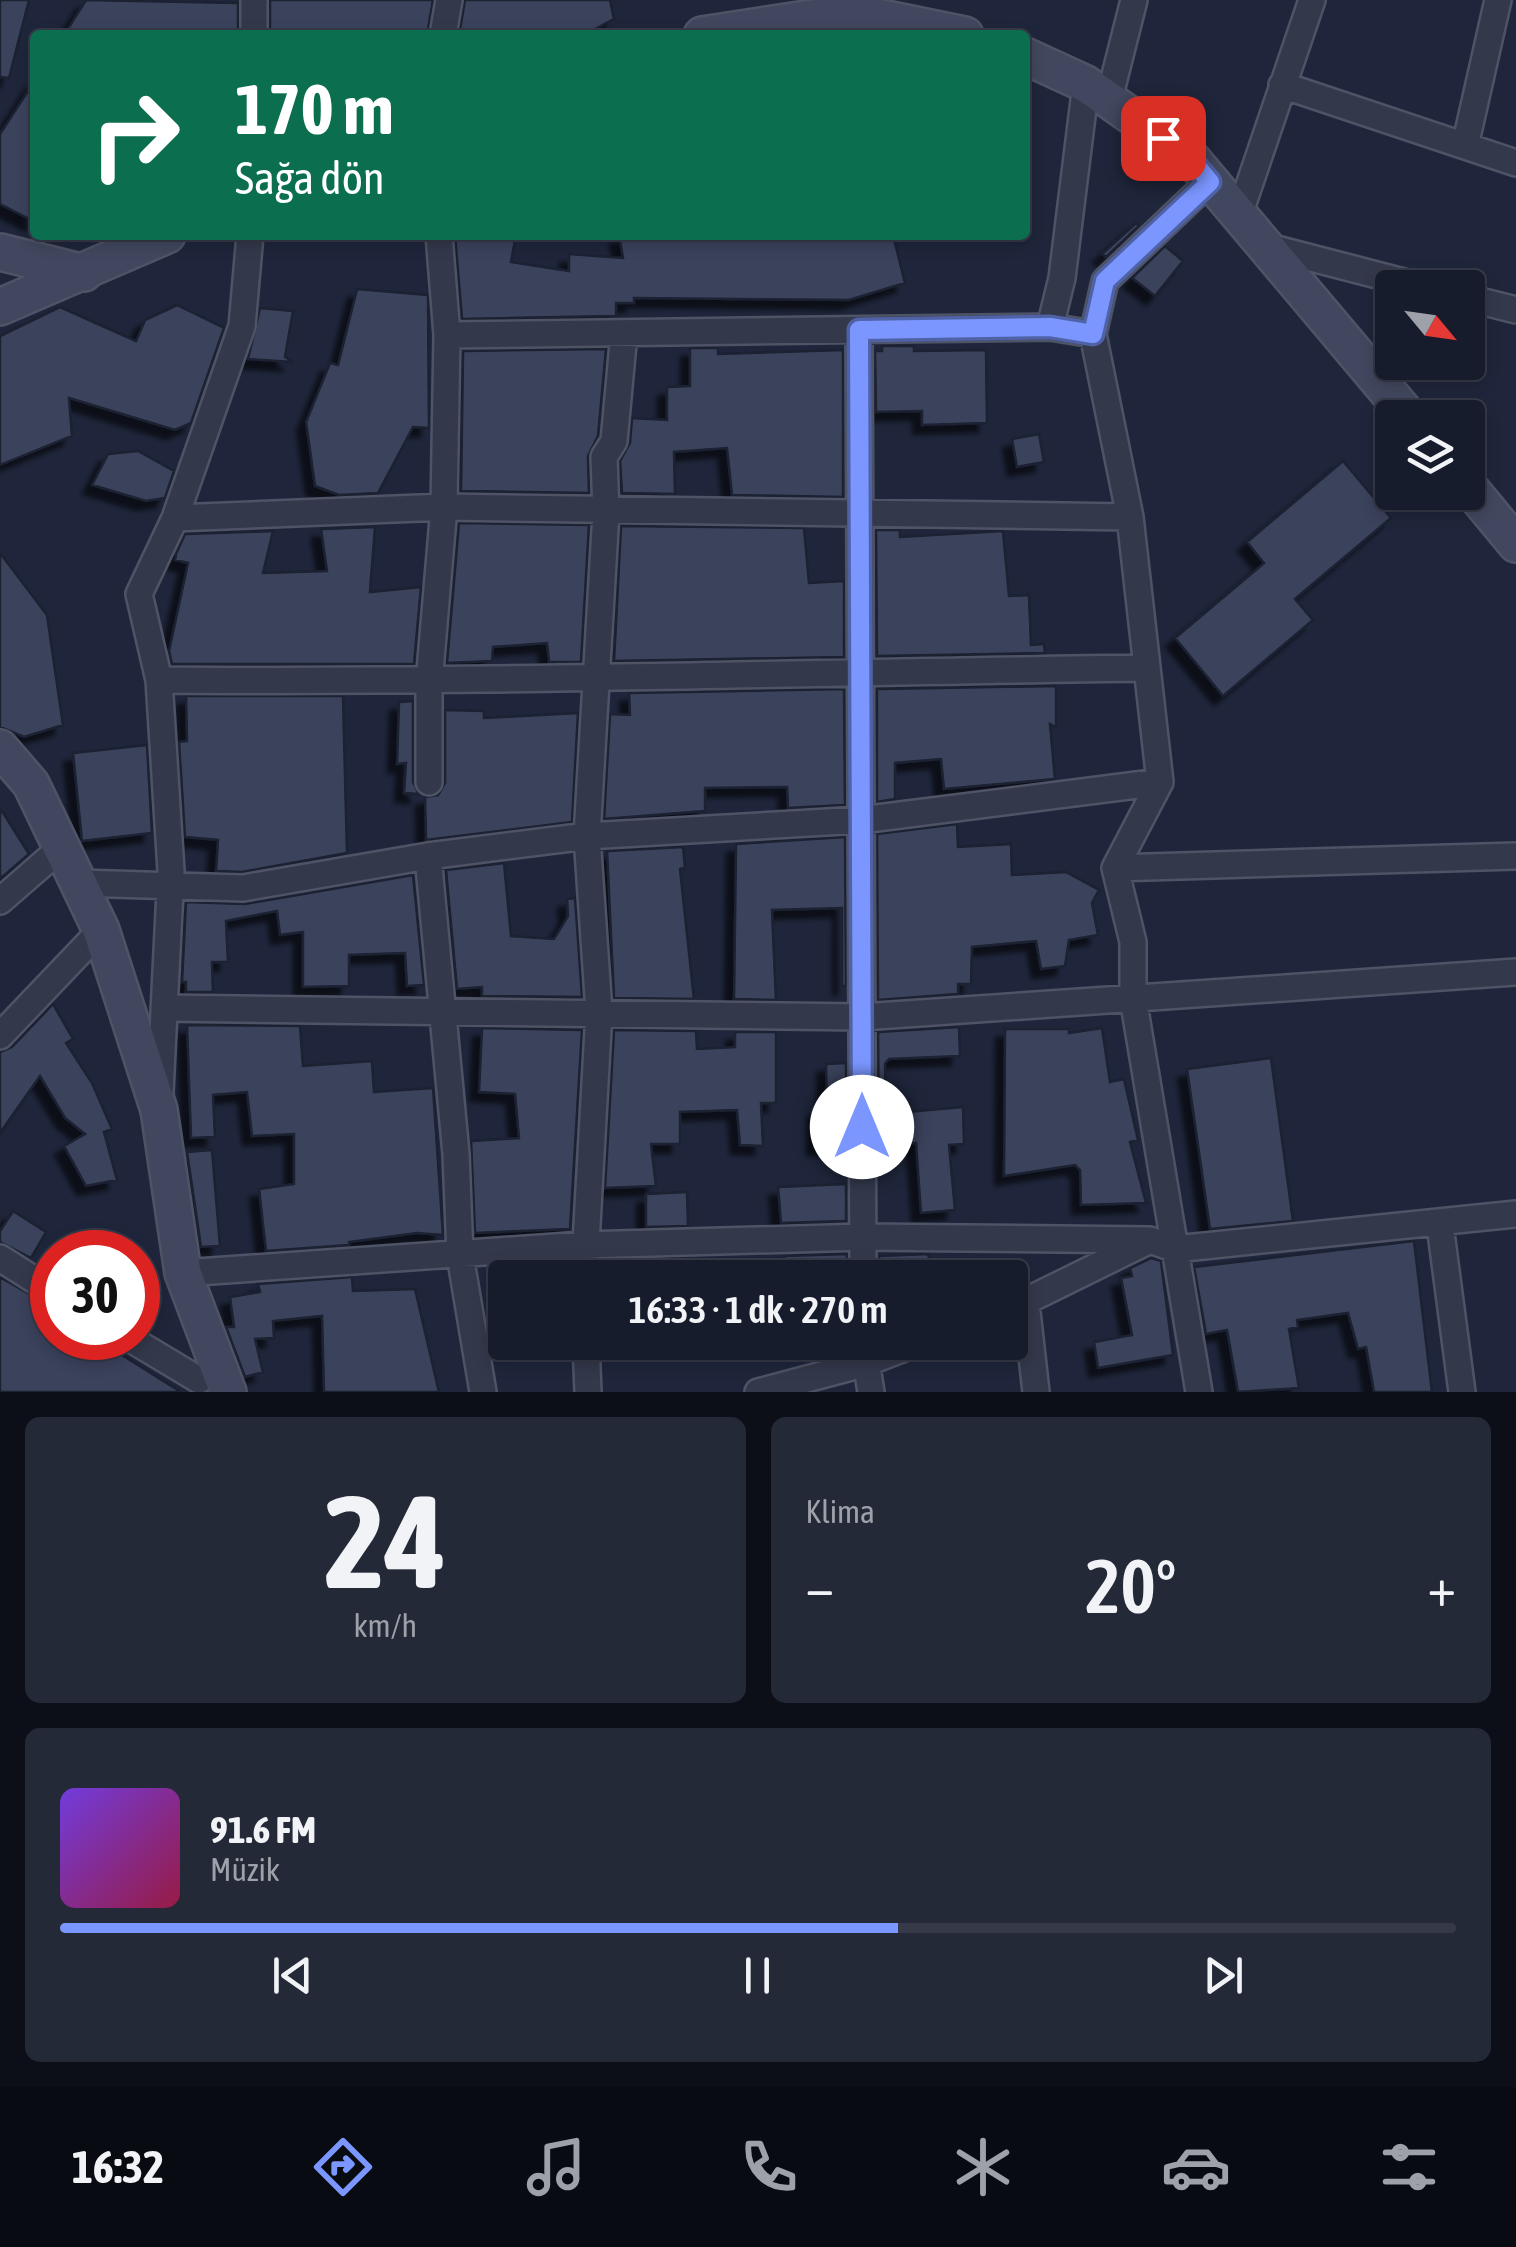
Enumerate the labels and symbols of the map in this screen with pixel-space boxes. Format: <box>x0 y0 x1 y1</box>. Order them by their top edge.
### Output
pin <box>1121 96 1206 181</box>
north arrow <box>1375 270 1485 380</box>
position arrow <box>810 1075 914 1179</box>
speed limit sign: 30 <box>30 1230 160 1360</box>

